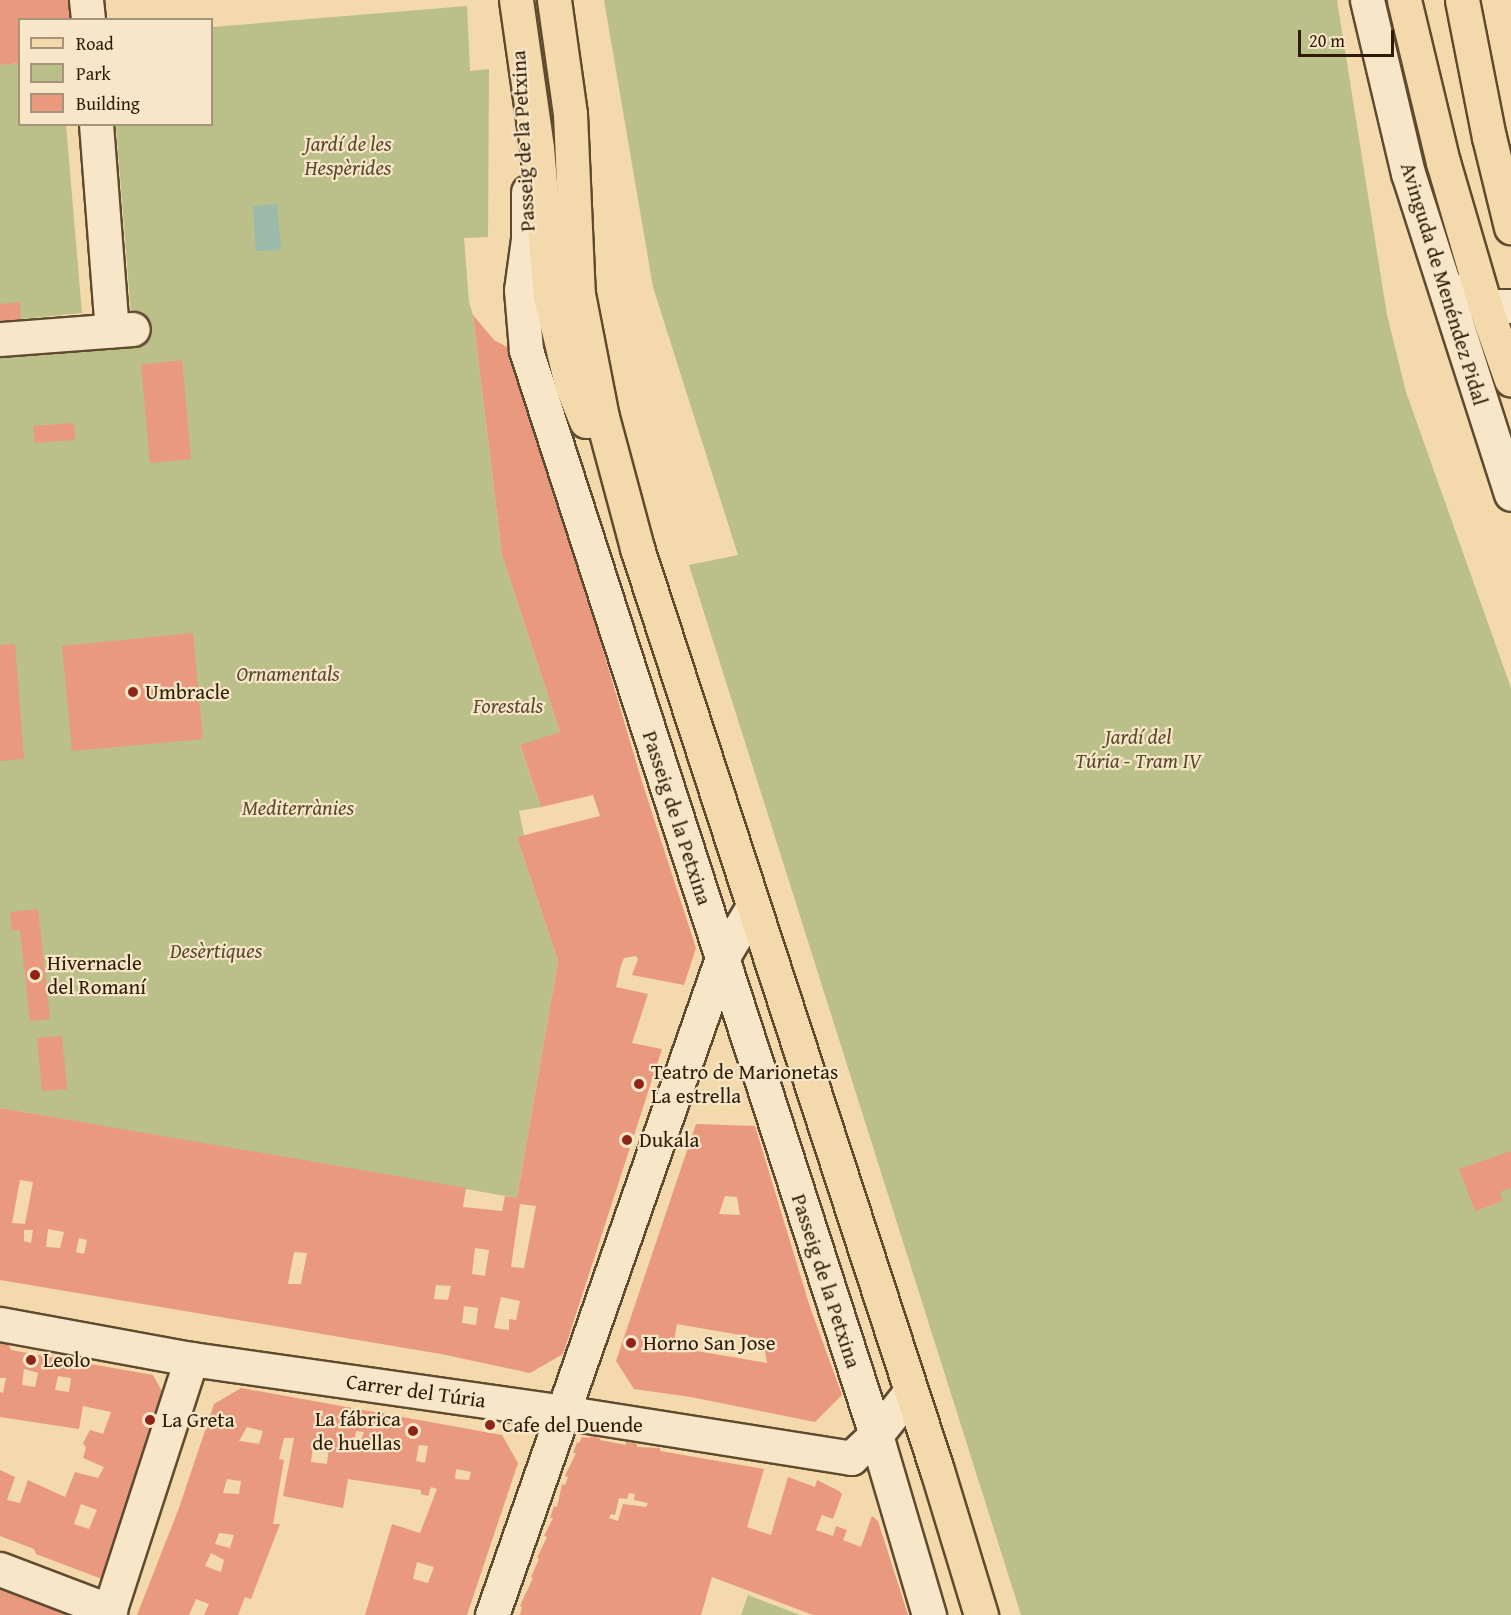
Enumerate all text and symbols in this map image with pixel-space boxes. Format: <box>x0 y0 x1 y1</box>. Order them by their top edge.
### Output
legend <box>18 18 213 126</box>
scale bar <box>1301 18 1397 56</box>
text: 20 m <box>1309 27 1345 54</box>
text: Road <box>76 30 114 57</box>
street label: Passeig de la Petxina <box>506 50 540 232</box>
text: Park <box>76 60 111 87</box>
text: Building <box>76 90 140 117</box>
park label: Jardí de les Hespèrides <box>305 131 391 181</box>
street label: Avinguda de Menéndez Pidal <box>1395 159 1493 409</box>
park label: Ornamentals <box>236 661 340 687</box>
place label: Umbracle <box>145 679 230 705</box>
marker: Umbracle <box>126 685 140 699</box>
park label: Forestals <box>473 693 543 719</box>
park label: Jardí del Túria - Tram IV <box>1075 724 1201 774</box>
street label: Passeig de la Petxina <box>637 728 717 908</box>
park label: Mediterrànies <box>242 795 354 821</box>
park label: Desèrtiques <box>170 938 262 964</box>
place label: Hivernacle del Romaní <box>47 950 146 1000</box>
marker: Hivernacle del Romaní <box>28 968 42 982</box>
place label: Teatro de Marionetas La estrella <box>651 1059 838 1109</box>
marker: Teatro de Marionetas La estrella <box>632 1077 646 1091</box>
place label: Dukala <box>639 1127 700 1153</box>
marker: Dukala <box>620 1133 634 1147</box>
street label: Passeig de la Petxina <box>786 1191 866 1371</box>
place label: Horno San Jose <box>643 1330 776 1356</box>
marker: Horno San Jose <box>624 1336 638 1350</box>
place label: Leolo <box>43 1347 90 1373</box>
marker: Leolo <box>24 1353 38 1367</box>
street label: Carrer del Túria <box>345 1369 487 1413</box>
place label: La fábrica de huellas <box>312 1406 401 1456</box>
place label: La Greta <box>162 1407 235 1433</box>
place label: Cafe del Duende <box>502 1412 643 1438</box>
marker: La Greta <box>143 1413 157 1427</box>
marker: Cafe del Duende <box>483 1418 497 1432</box>
marker: La fábrica de huellas <box>406 1424 420 1438</box>

